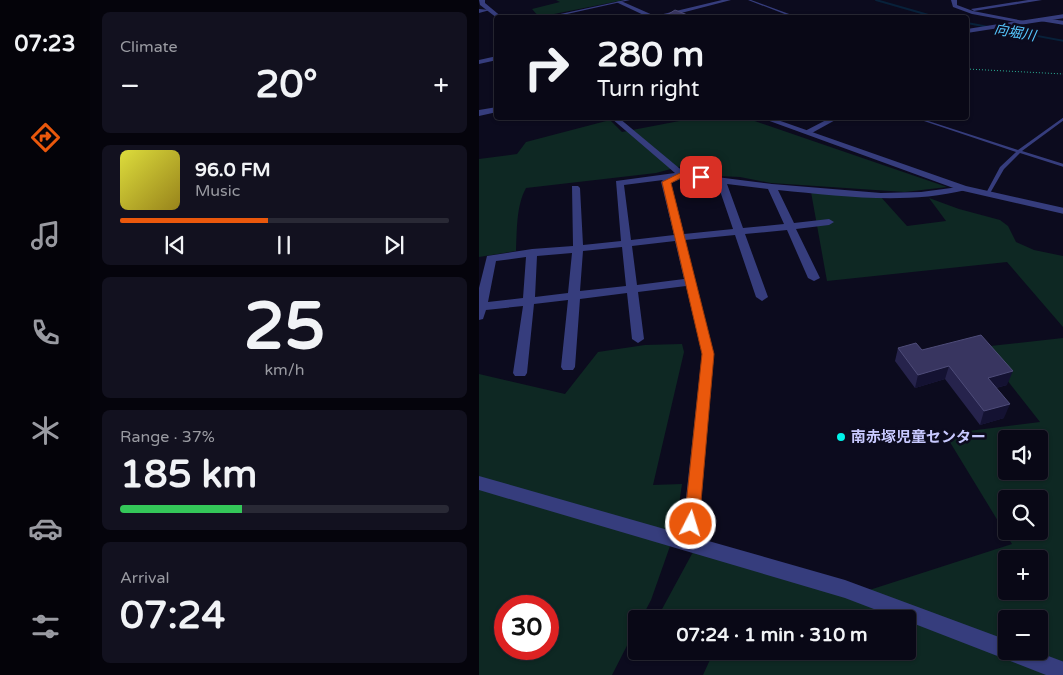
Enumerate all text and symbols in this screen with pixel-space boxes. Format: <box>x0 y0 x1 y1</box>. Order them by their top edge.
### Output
water label: 向堀川 <box>993 20 1039 45</box>
text: 07:23 <box>15 31 75 57</box>
text: 280 m <box>597 34 704 76</box>
icon: right <box>514 35 579 100</box>
text: Climate <box>120 37 178 57</box>
text: 20° <box>256 62 318 108</box>
text: − <box>120 69 140 103</box>
text: + <box>433 69 449 103</box>
text: Turn right <box>597 76 699 102</box>
icon: directions <box>28 120 63 155</box>
pin <box>680 156 722 198</box>
text: 96.0 FM <box>195 159 271 181</box>
icon: arrive <box>687 163 715 191</box>
text: Music <box>195 181 240 201</box>
icon: music <box>28 218 63 253</box>
icon: previous <box>161 231 189 259</box>
icon: pause <box>270 231 298 259</box>
icon: next <box>380 231 408 259</box>
text: 25 <box>244 288 325 367</box>
icon: phone <box>28 315 63 350</box>
text: km/h <box>264 360 305 380</box>
icon: climate <box>28 413 63 448</box>
text: Range · 37% <box>120 427 215 447</box>
place label: 南赤塚児童センター <box>851 428 986 446</box>
map controls <box>998 430 1048 660</box>
button: sound <box>998 430 1048 480</box>
marker: 南赤塚児童センター <box>835 431 847 443</box>
text: 185 km <box>120 452 257 498</box>
button: search <box>998 490 1048 540</box>
position arrow <box>664 497 716 549</box>
icon: car <box>28 511 63 546</box>
button: + <box>998 550 1048 600</box>
text: Arrival <box>120 568 169 588</box>
text: 07:24 <box>120 593 225 639</box>
speed limit sign: 30 <box>494 595 559 660</box>
icon: filters <box>28 609 63 644</box>
button: − <box>998 610 1048 660</box>
text: 07:24 · 1 min · 310 m <box>676 624 868 646</box>

